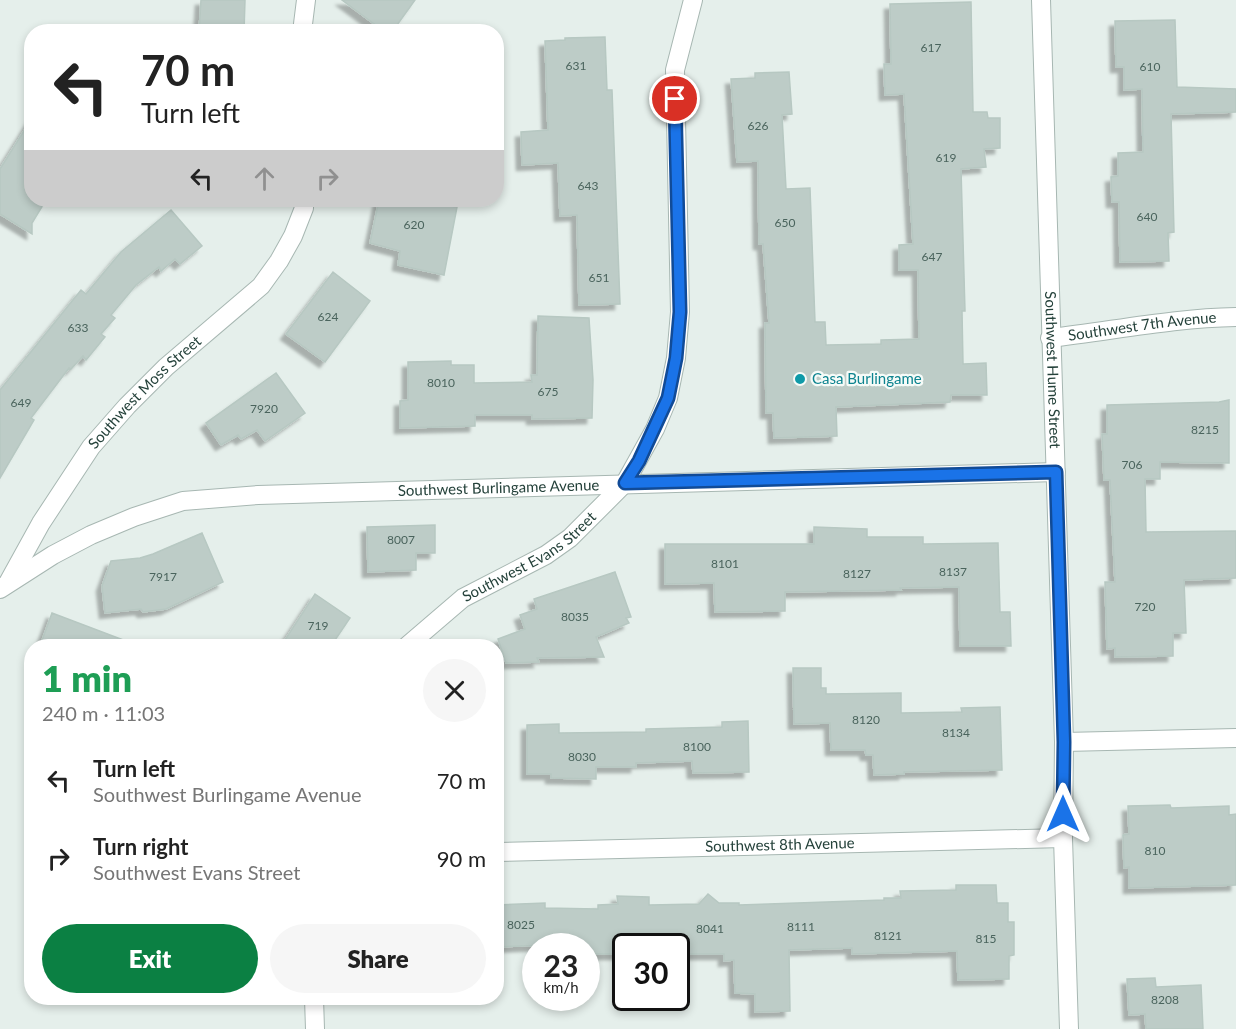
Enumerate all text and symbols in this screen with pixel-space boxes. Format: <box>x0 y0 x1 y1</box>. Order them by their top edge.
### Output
house number: 617 <box>921 40 941 55</box>
text: 70 m <box>141 45 235 95</box>
icon: left <box>42 48 120 126</box>
house number: 631 <box>566 58 586 73</box>
house number: 610 <box>1140 59 1160 74</box>
pin <box>649 73 700 124</box>
icon: arrive <box>658 82 691 115</box>
text: Turn left <box>141 96 240 129</box>
house number: 626 <box>748 118 768 133</box>
house number: 619 <box>936 150 956 165</box>
icon: left <box>185 162 218 195</box>
icon: ahead <box>248 162 281 195</box>
icon: right <box>311 162 344 195</box>
house number: 643 <box>578 178 598 193</box>
house number: 640 <box>1137 209 1157 224</box>
house number: 650 <box>775 215 795 230</box>
house number: 620 <box>404 217 424 232</box>
house number: 647 <box>922 249 942 264</box>
house number: 651 <box>589 270 609 285</box>
street label: Southwest Hume Street <box>1042 291 1065 449</box>
street label: Southwest 7th Avenue <box>1067 308 1217 344</box>
house number: 624 <box>318 309 338 324</box>
house number: 633 <box>68 320 88 335</box>
street label: Southwest Moss Street <box>84 331 205 452</box>
place label: Casa Burlingame <box>812 369 922 387</box>
marker: Casa Burlingame <box>793 372 807 386</box>
house number: 8010 <box>427 375 455 390</box>
house number: 675 <box>538 384 558 399</box>
house number: 649 <box>11 395 31 410</box>
house number: 7920 <box>250 401 278 416</box>
house number: 8215 <box>1191 422 1219 437</box>
house number: 706 <box>1122 457 1142 472</box>
street label: Southwest Burlingame Avenue <box>398 475 600 499</box>
street label: Southwest Evans Street <box>459 507 600 605</box>
house number: 8007 <box>387 532 415 547</box>
house number: 8101 <box>711 556 739 571</box>
house number: 8137 <box>939 564 967 579</box>
house number: 8127 <box>843 566 871 581</box>
house number: 7917 <box>149 569 177 584</box>
house number: 720 <box>1135 599 1155 614</box>
house number: 8035 <box>561 609 589 624</box>
house number: 719 <box>308 618 328 633</box>
text: 1 min <box>42 656 132 700</box>
button: close <box>423 659 486 722</box>
text: 240 m · 11:03 <box>42 701 165 725</box>
house number: 8120 <box>852 712 880 727</box>
house number: 8134 <box>942 725 970 740</box>
house number: 8100 <box>683 739 711 754</box>
house number: 8030 <box>568 749 596 764</box>
text: Turn left <box>93 755 175 782</box>
icon: left <box>42 764 75 797</box>
text: 70 m <box>437 767 486 794</box>
text: Southwest Burlingame Avenue <box>93 782 361 806</box>
position arrow <box>1031 782 1095 846</box>
text: Turn right <box>93 833 188 860</box>
street label: Southwest 8th Avenue <box>705 833 855 855</box>
icon: right <box>42 842 75 875</box>
house number: 810 <box>1145 843 1165 858</box>
text: 90 m <box>437 845 486 872</box>
text: Southwest Evans Street <box>93 860 300 884</box>
house number: 8025 <box>507 917 535 932</box>
house number: 8111 <box>787 919 815 934</box>
house number: 8041 <box>696 921 724 936</box>
button: Exit <box>42 924 258 993</box>
button: Share <box>270 924 486 993</box>
house number: 8121 <box>874 928 902 943</box>
house number: 815 <box>976 931 996 946</box>
speed limit sign: 30 <box>612 933 690 1011</box>
text: 23 <box>544 947 578 983</box>
text: km/h <box>543 978 579 996</box>
house number: 8208 <box>1151 992 1179 1007</box>

